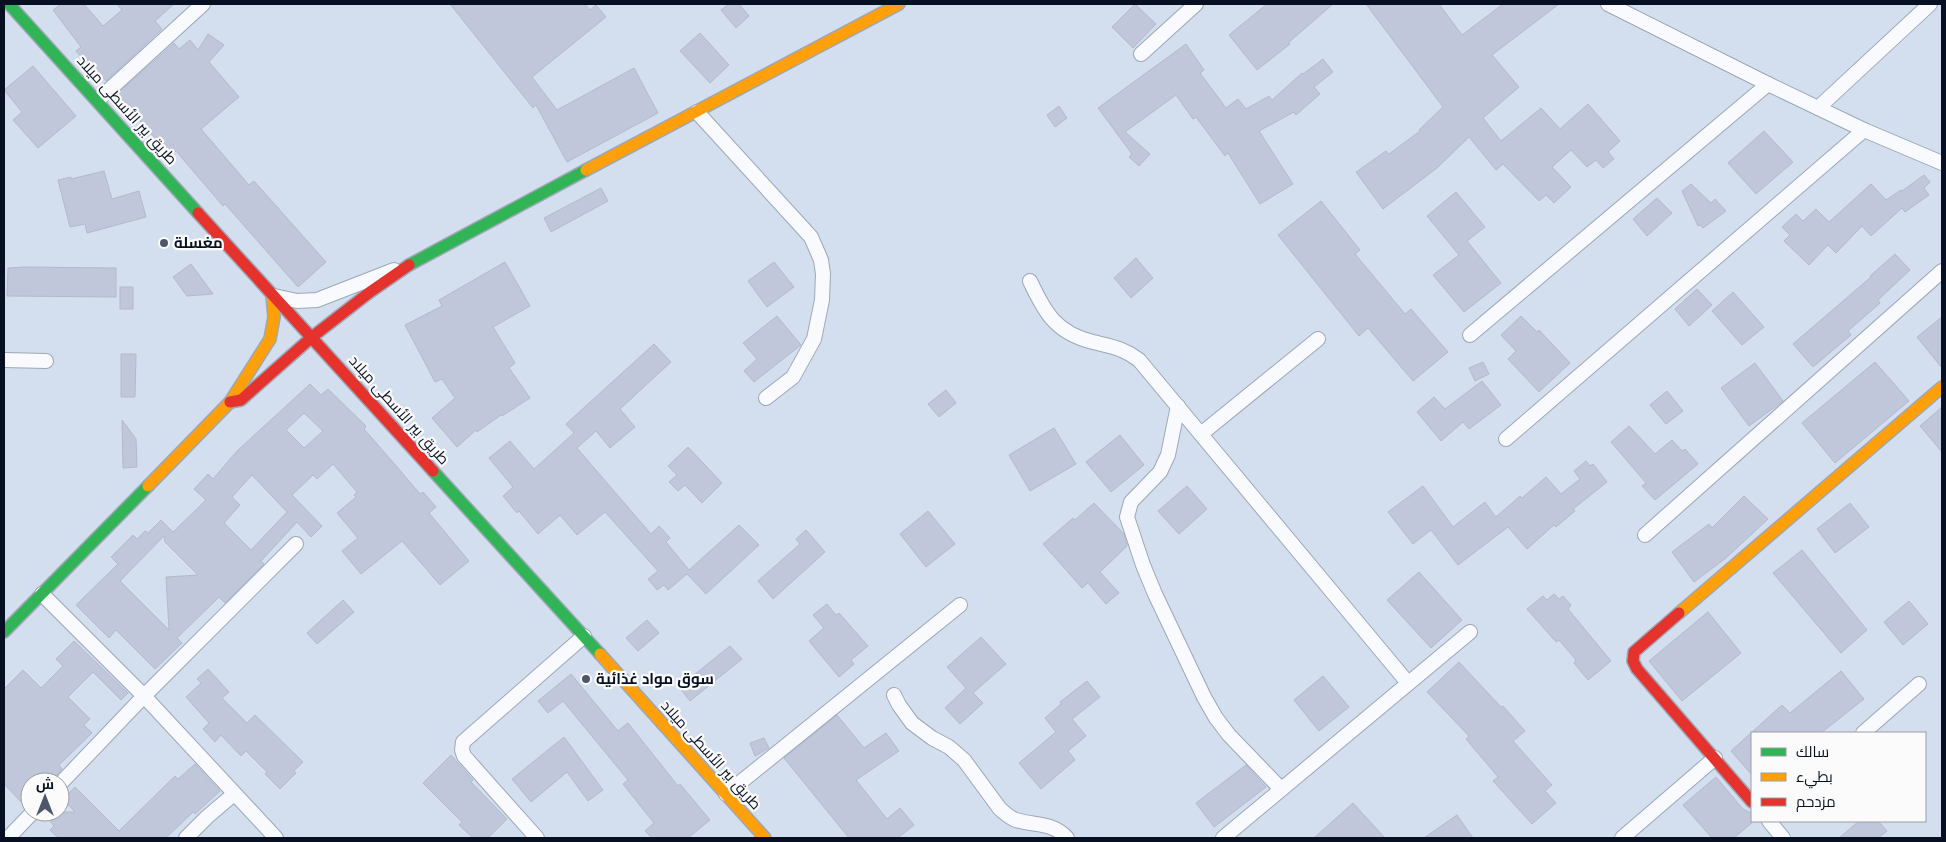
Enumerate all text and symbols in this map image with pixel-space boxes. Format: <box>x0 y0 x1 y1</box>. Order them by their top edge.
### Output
street label: طريق بير الأسطى ميلاد <box>72 51 182 169</box>
place label: مغسلة <box>174 233 223 253</box>
marker: مغسلة <box>158 237 170 249</box>
street label: طريق بير الأسطى ميلاد <box>344 351 454 469</box>
place label: سوق مواد غذائية <box>596 669 714 689</box>
marker: سوق مواد غذائية <box>580 673 592 685</box>
street label: طريق بير الأسطى ميلاد <box>656 696 766 814</box>
legend <box>1751 732 1926 822</box>
text: سالك <box>1796 742 1829 762</box>
text: بطيء <box>1796 767 1833 789</box>
north arrow <box>20 772 70 822</box>
text: ش <box>36 775 54 794</box>
text: مزدحم <box>1796 792 1836 812</box>

